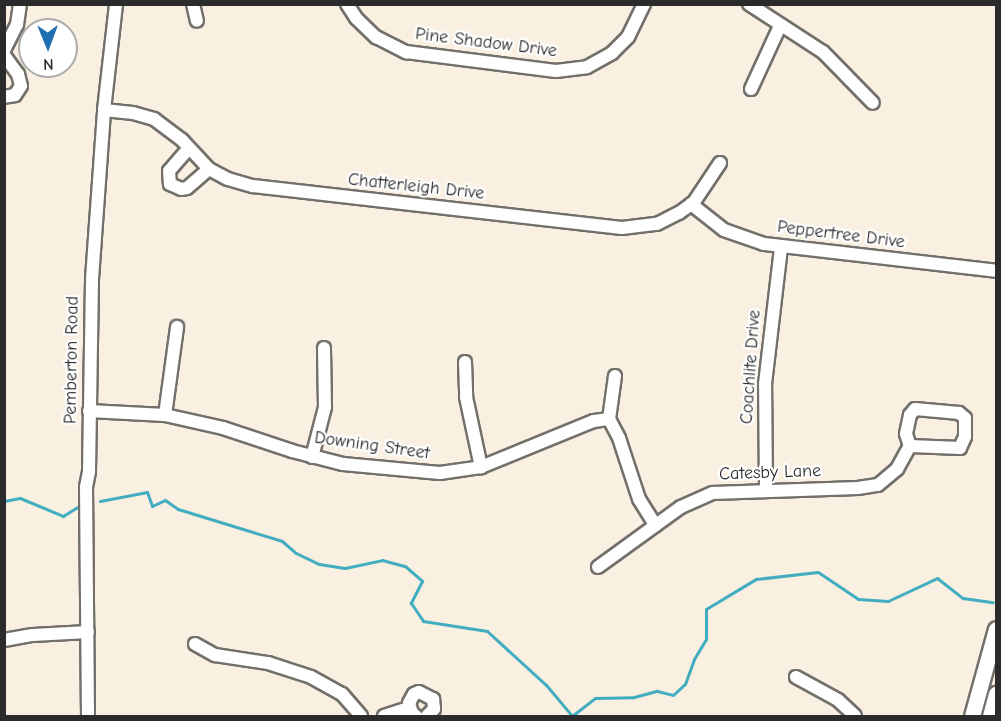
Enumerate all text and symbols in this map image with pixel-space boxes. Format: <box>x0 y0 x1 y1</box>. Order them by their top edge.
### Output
north arrow <box>18 18 78 78</box>
street label: Pine Shadow Drive <box>414 24 558 62</box>
text: N <box>43 55 54 73</box>
street label: Chatterleigh Drive <box>347 169 485 205</box>
street label: Peppertree Drive <box>776 216 906 254</box>
street label: Pemberton Road <box>60 296 84 424</box>
street label: Coachlite Drive <box>736 309 766 425</box>
street label: Downing Street <box>313 427 431 465</box>
street label: Catesby Lane <box>719 460 821 486</box>

